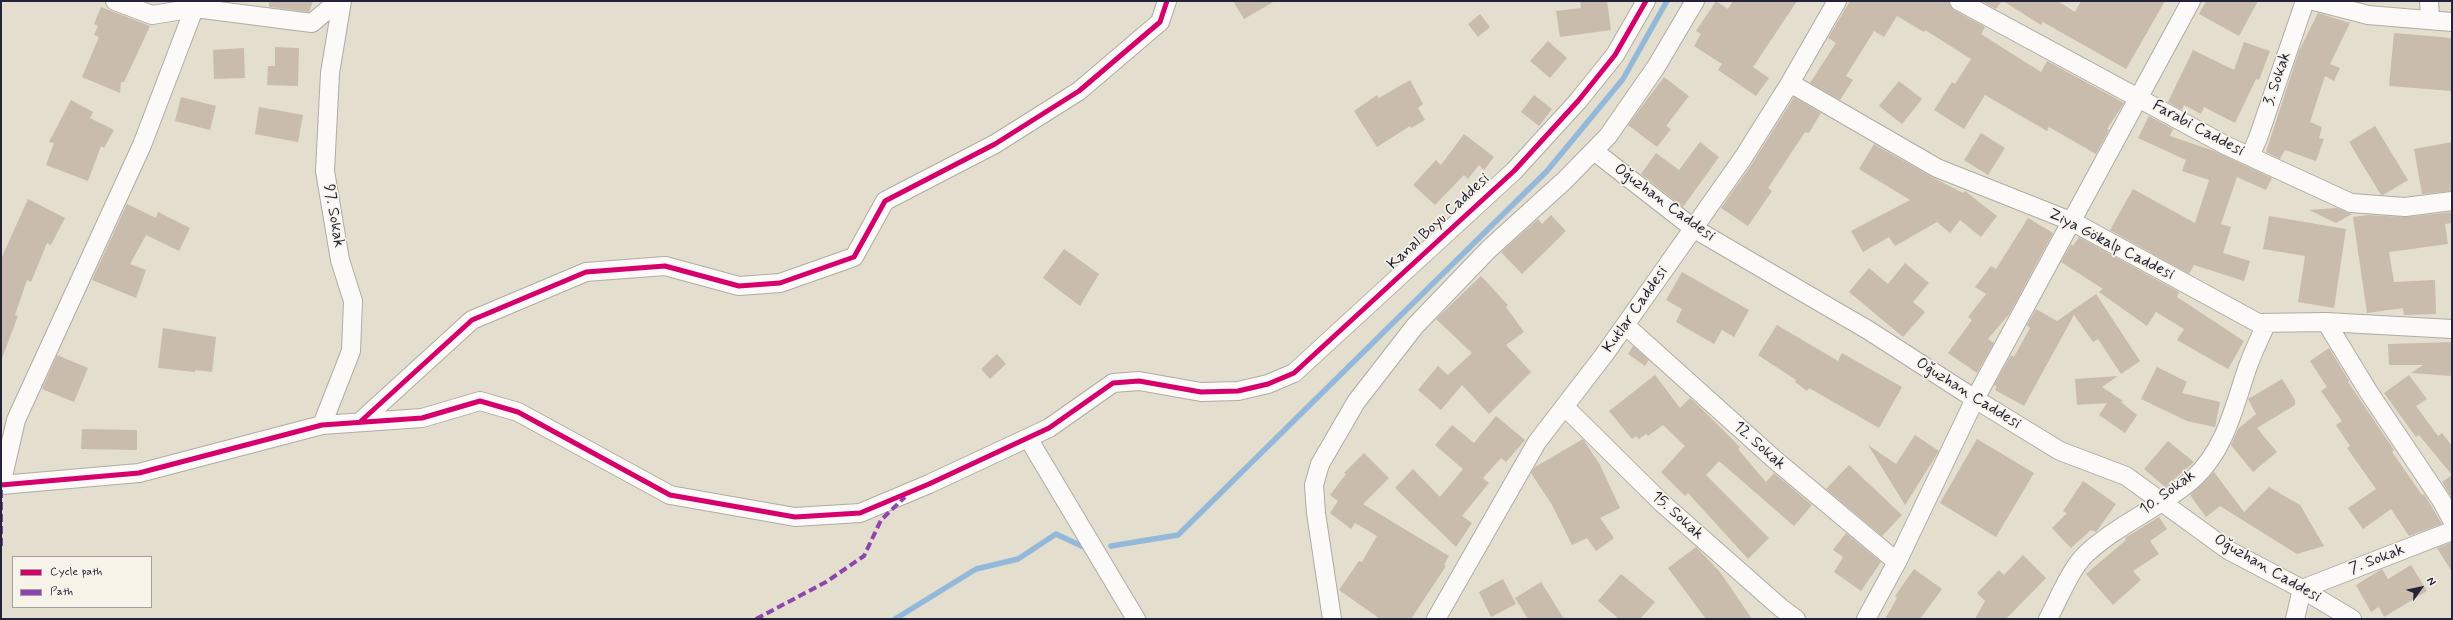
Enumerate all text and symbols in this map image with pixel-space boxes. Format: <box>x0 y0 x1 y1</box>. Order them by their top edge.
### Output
street label: 3. Sokak <box>2260 50 2296 108</box>
street label: Farabi Caddesi <box>2149 97 2247 161</box>
street label: Oğuzhan Caddesi <box>1610 160 1718 246</box>
street label: Kanal Boyu Caddesi <box>1384 170 1494 274</box>
street label: 97. Sokak <box>318 183 348 249</box>
street label: Ziya Gökalp Caddesi <box>2045 205 2177 285</box>
street label: Kutlar Caddesi <box>1599 263 1673 357</box>
street label: Oğuzhan Caddesi <box>1912 354 2024 434</box>
street label: 12. Sokak <box>1729 418 1789 474</box>
street label: 10. Sokak <box>2136 466 2200 520</box>
street label: 15. Sokak <box>1647 488 1707 544</box>
street label: Oğuzhan Caddesi <box>2210 531 2324 607</box>
street label: 7. Sokak <box>2347 541 2407 579</box>
legend <box>12 556 152 608</box>
text: Cycle path <box>50 564 102 580</box>
north arrow <box>2401 568 2441 608</box>
text: N <box>2423 575 2439 588</box>
text: Path <box>50 584 73 600</box>

